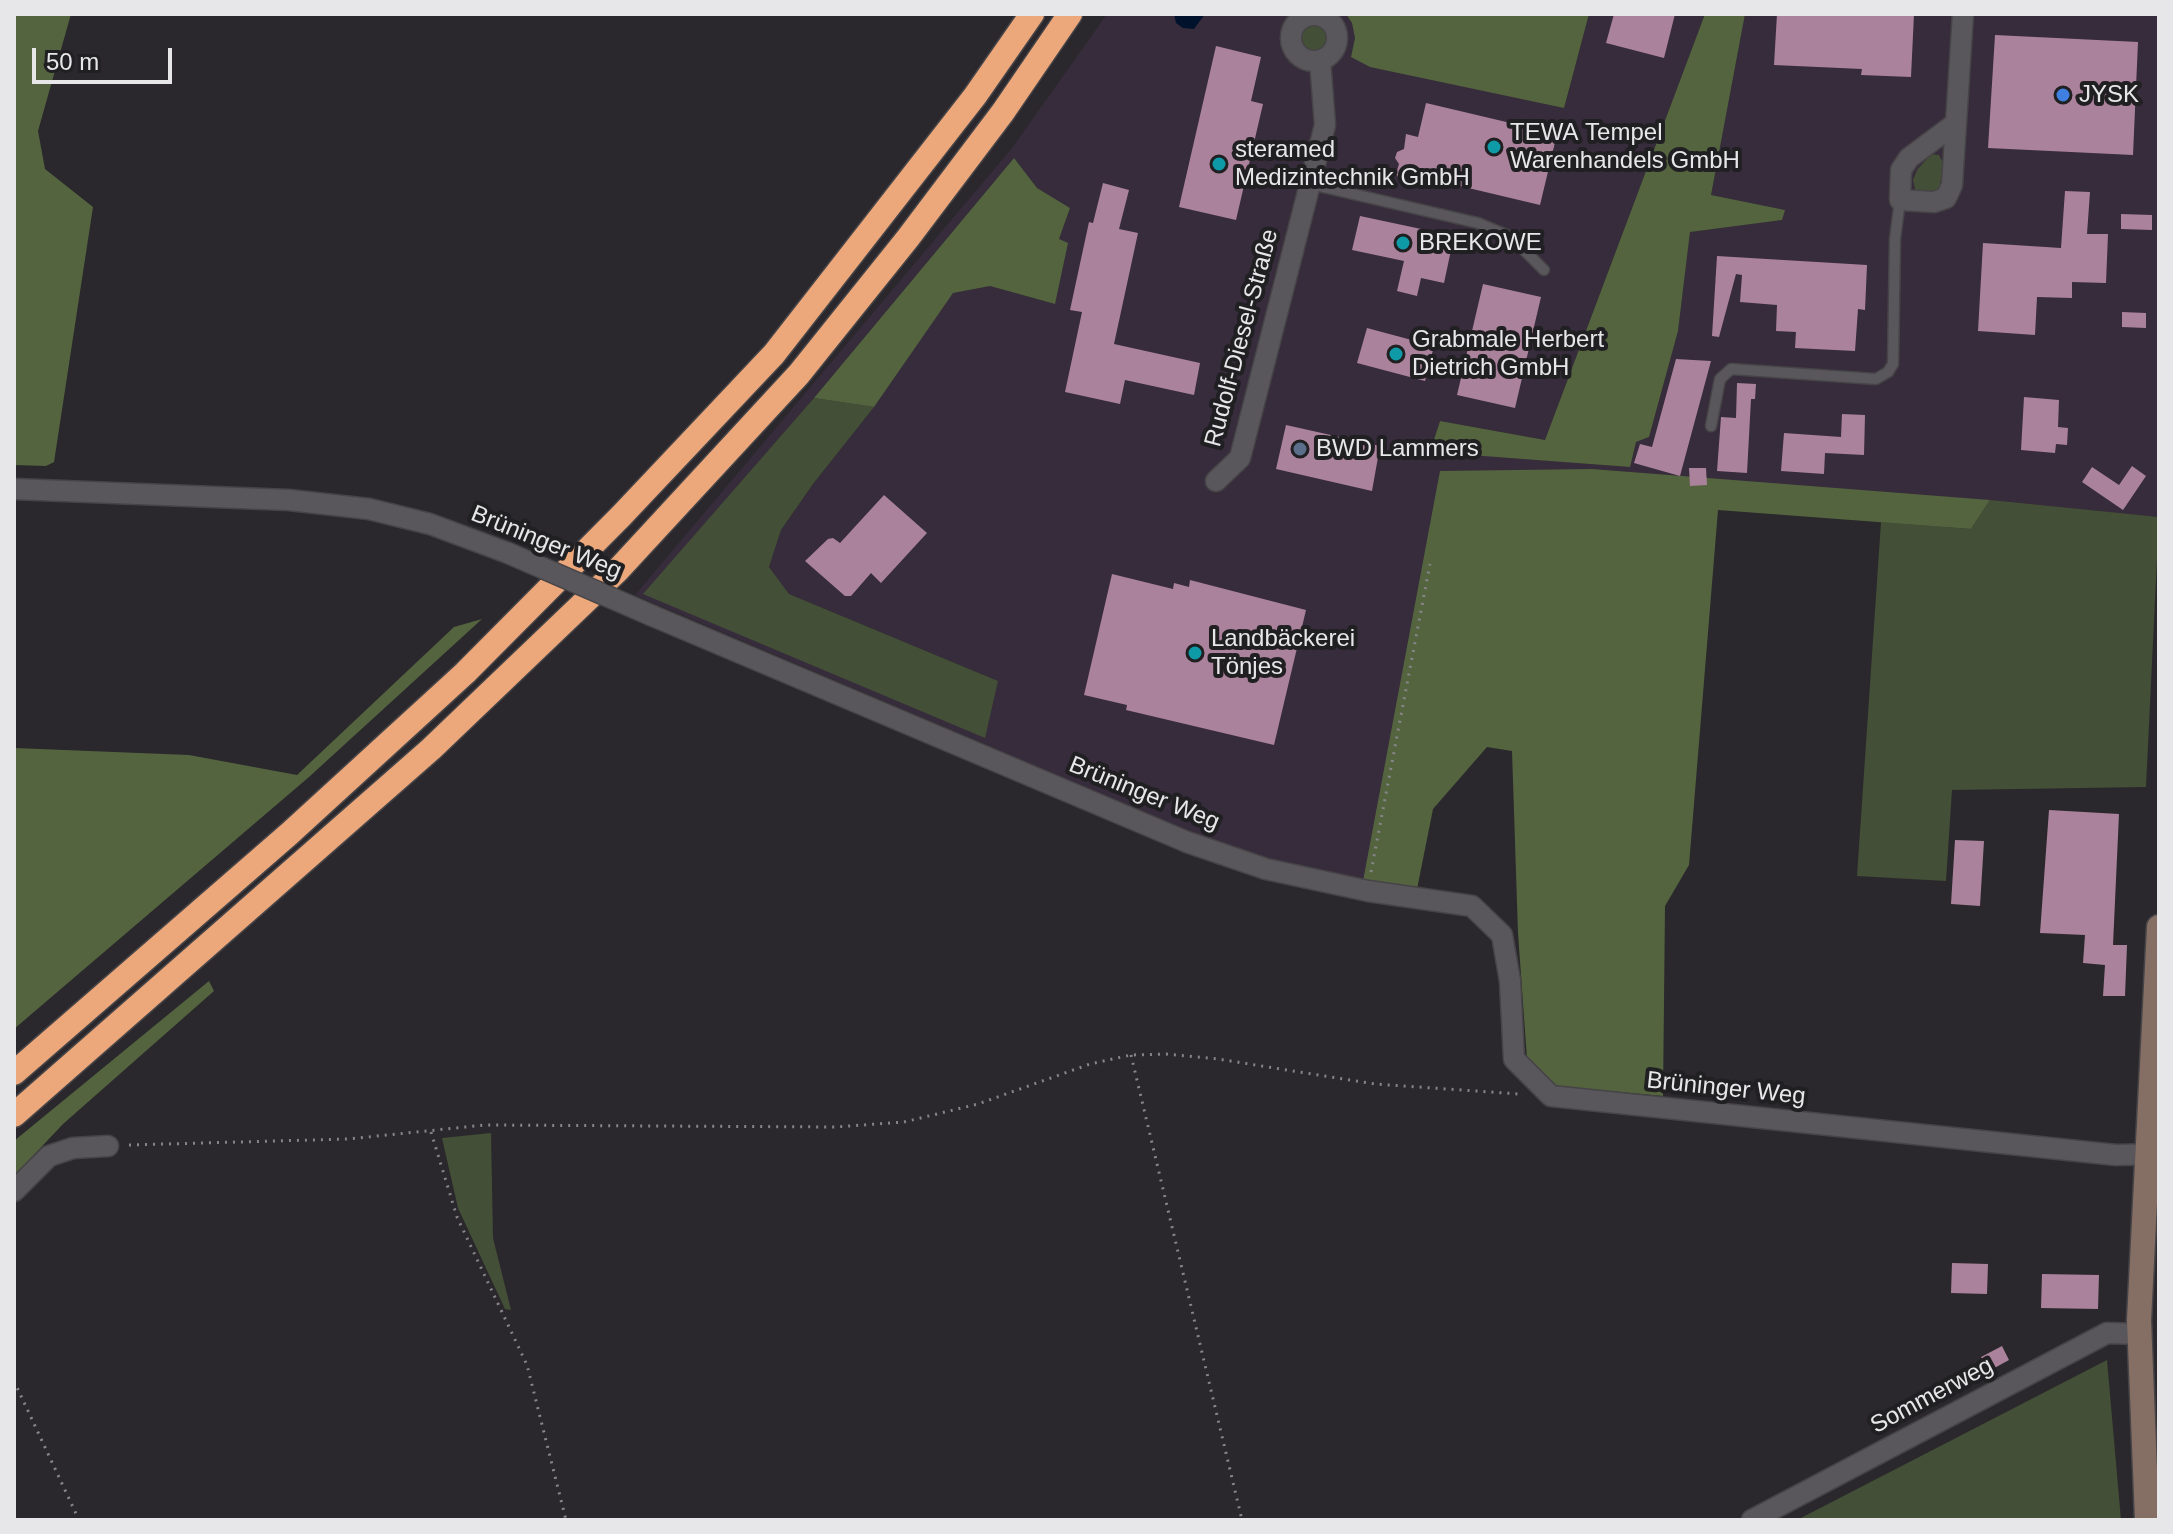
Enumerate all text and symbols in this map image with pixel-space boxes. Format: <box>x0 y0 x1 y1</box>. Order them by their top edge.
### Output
scale bar <box>36 32 176 82</box>
text: 50 m <box>46 48 99 75</box>
place label: JYSK <box>2079 81 2139 109</box>
marker: JYSK <box>2054 86 2072 104</box>
place label: TEWA Tempel Warenhandels GmbH <box>1510 119 1740 175</box>
place label: steramed Medizintechnik GmbH <box>1235 136 1470 192</box>
marker: TEWA Tempel Warenhandels GmbH <box>1485 138 1503 156</box>
marker: steramed Medizintechnik GmbH <box>1210 155 1228 173</box>
street label: Rudolf-Diesel-Straße <box>1199 226 1285 450</box>
place label: BREKOWE <box>1419 229 1542 257</box>
marker: BREKOWE <box>1394 234 1412 252</box>
place label: Grabmale Herbert Dietrich GmbH <box>1412 326 1604 382</box>
marker: Grabmale Herbert Dietrich GmbH <box>1387 345 1405 363</box>
place label: BWD Lammers <box>1316 435 1479 463</box>
marker: BWD Lammers <box>1291 440 1309 458</box>
street label: Brüninger Weg <box>467 500 625 586</box>
place label: Landbäckerei Tönjes <box>1211 625 1355 681</box>
marker: Landbäckerei Tönjes <box>1186 644 1204 662</box>
street label: Brüninger Weg <box>1065 751 1223 837</box>
street label: Brüninger Weg <box>1645 1066 1807 1112</box>
street label: Sommerweg <box>1866 1352 1998 1440</box>

